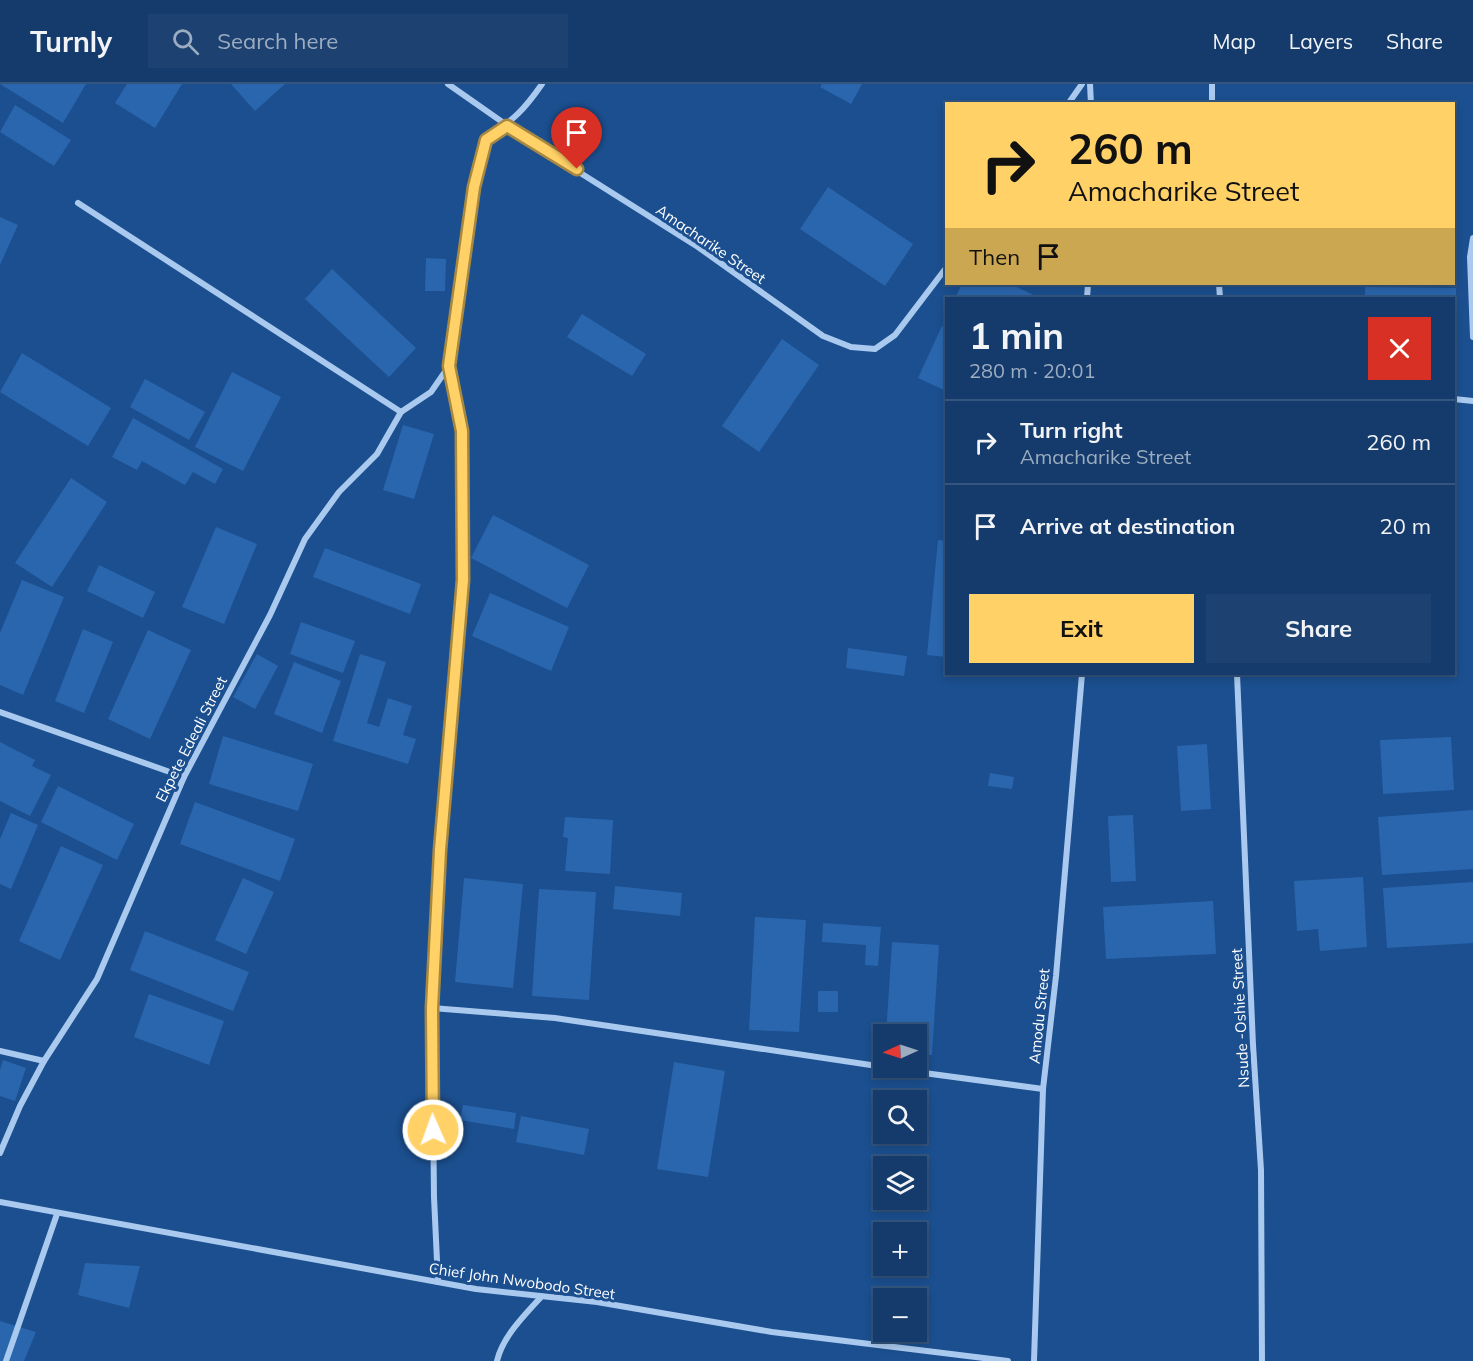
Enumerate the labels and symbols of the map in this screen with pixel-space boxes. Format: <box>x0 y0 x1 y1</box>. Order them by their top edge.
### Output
pin <box>551 107 602 169</box>
street label: Amacharike Street <box>652 200 770 288</box>
street label: Ekpete Edeali Street <box>151 673 231 805</box>
street label: Nsude -Oshie Street <box>1227 948 1253 1088</box>
street label: Amodu Street <box>1025 967 1053 1065</box>
north arrow <box>873 1024 927 1078</box>
position arrow <box>401 1098 465 1162</box>
street label: Chief John Nwobodo Street <box>428 1259 616 1303</box>

